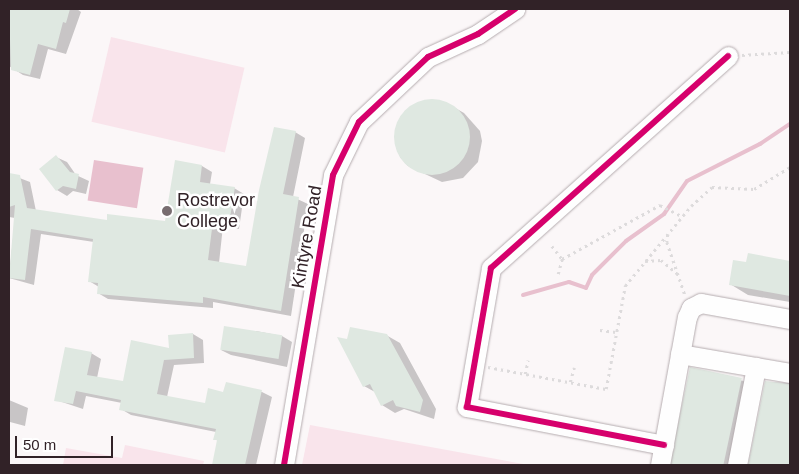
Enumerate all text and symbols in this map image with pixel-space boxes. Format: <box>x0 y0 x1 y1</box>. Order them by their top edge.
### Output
street label: Kintyre Road <box>287 184 327 290</box>
place label: Rostrevor College <box>177 190 255 232</box>
marker: Rostrevor College <box>161 205 173 217</box>
scale bar <box>18 426 115 458</box>
text: 50 m <box>23 436 56 453</box>

